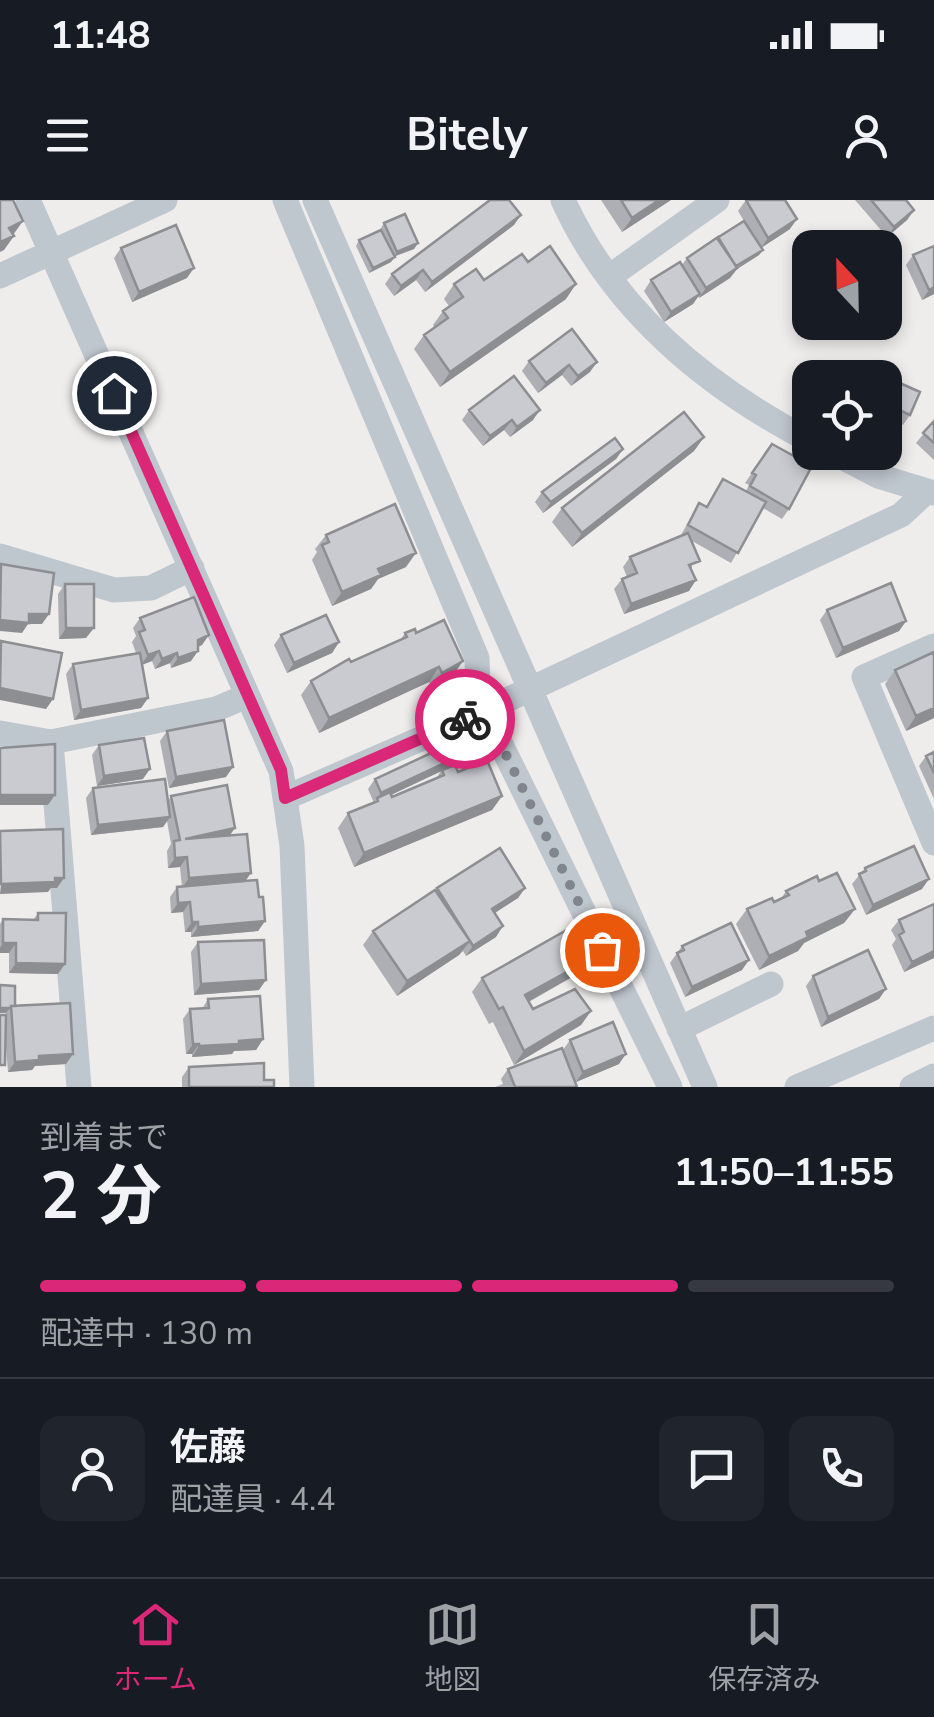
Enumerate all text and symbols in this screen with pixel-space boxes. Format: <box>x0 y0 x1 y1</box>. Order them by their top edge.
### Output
text: 11:48 <box>50 10 151 61</box>
text: Bitely <box>406 105 528 166</box>
icon: menu <box>40 108 95 163</box>
icon: person <box>839 108 894 163</box>
north arrow <box>792 230 902 340</box>
map controls <box>792 230 902 470</box>
pin <box>72 351 157 436</box>
button: locate <box>792 360 902 470</box>
icon: home <box>87 366 142 421</box>
courier <box>415 669 515 769</box>
icon: bike <box>438 692 493 747</box>
pin <box>560 908 645 993</box>
icon: bag <box>575 923 630 978</box>
text: 到着まで <box>40 1116 168 1159</box>
text: 11:50–11:55 <box>674 1147 894 1198</box>
text: 2 分 <box>40 1152 162 1241</box>
text: 配達中 · 130 m <box>40 1312 253 1355</box>
button: person <box>40 1416 145 1521</box>
button: chat <box>659 1416 764 1521</box>
button: phone <box>789 1416 894 1521</box>
text: 佐藤 <box>170 1422 246 1473</box>
text: 配達員 · 4.4 <box>170 1478 335 1521</box>
tab: ホーム <box>114 1597 197 1699</box>
tab: 地図 <box>425 1597 481 1699</box>
tab: 保存済み <box>708 1597 820 1699</box>

